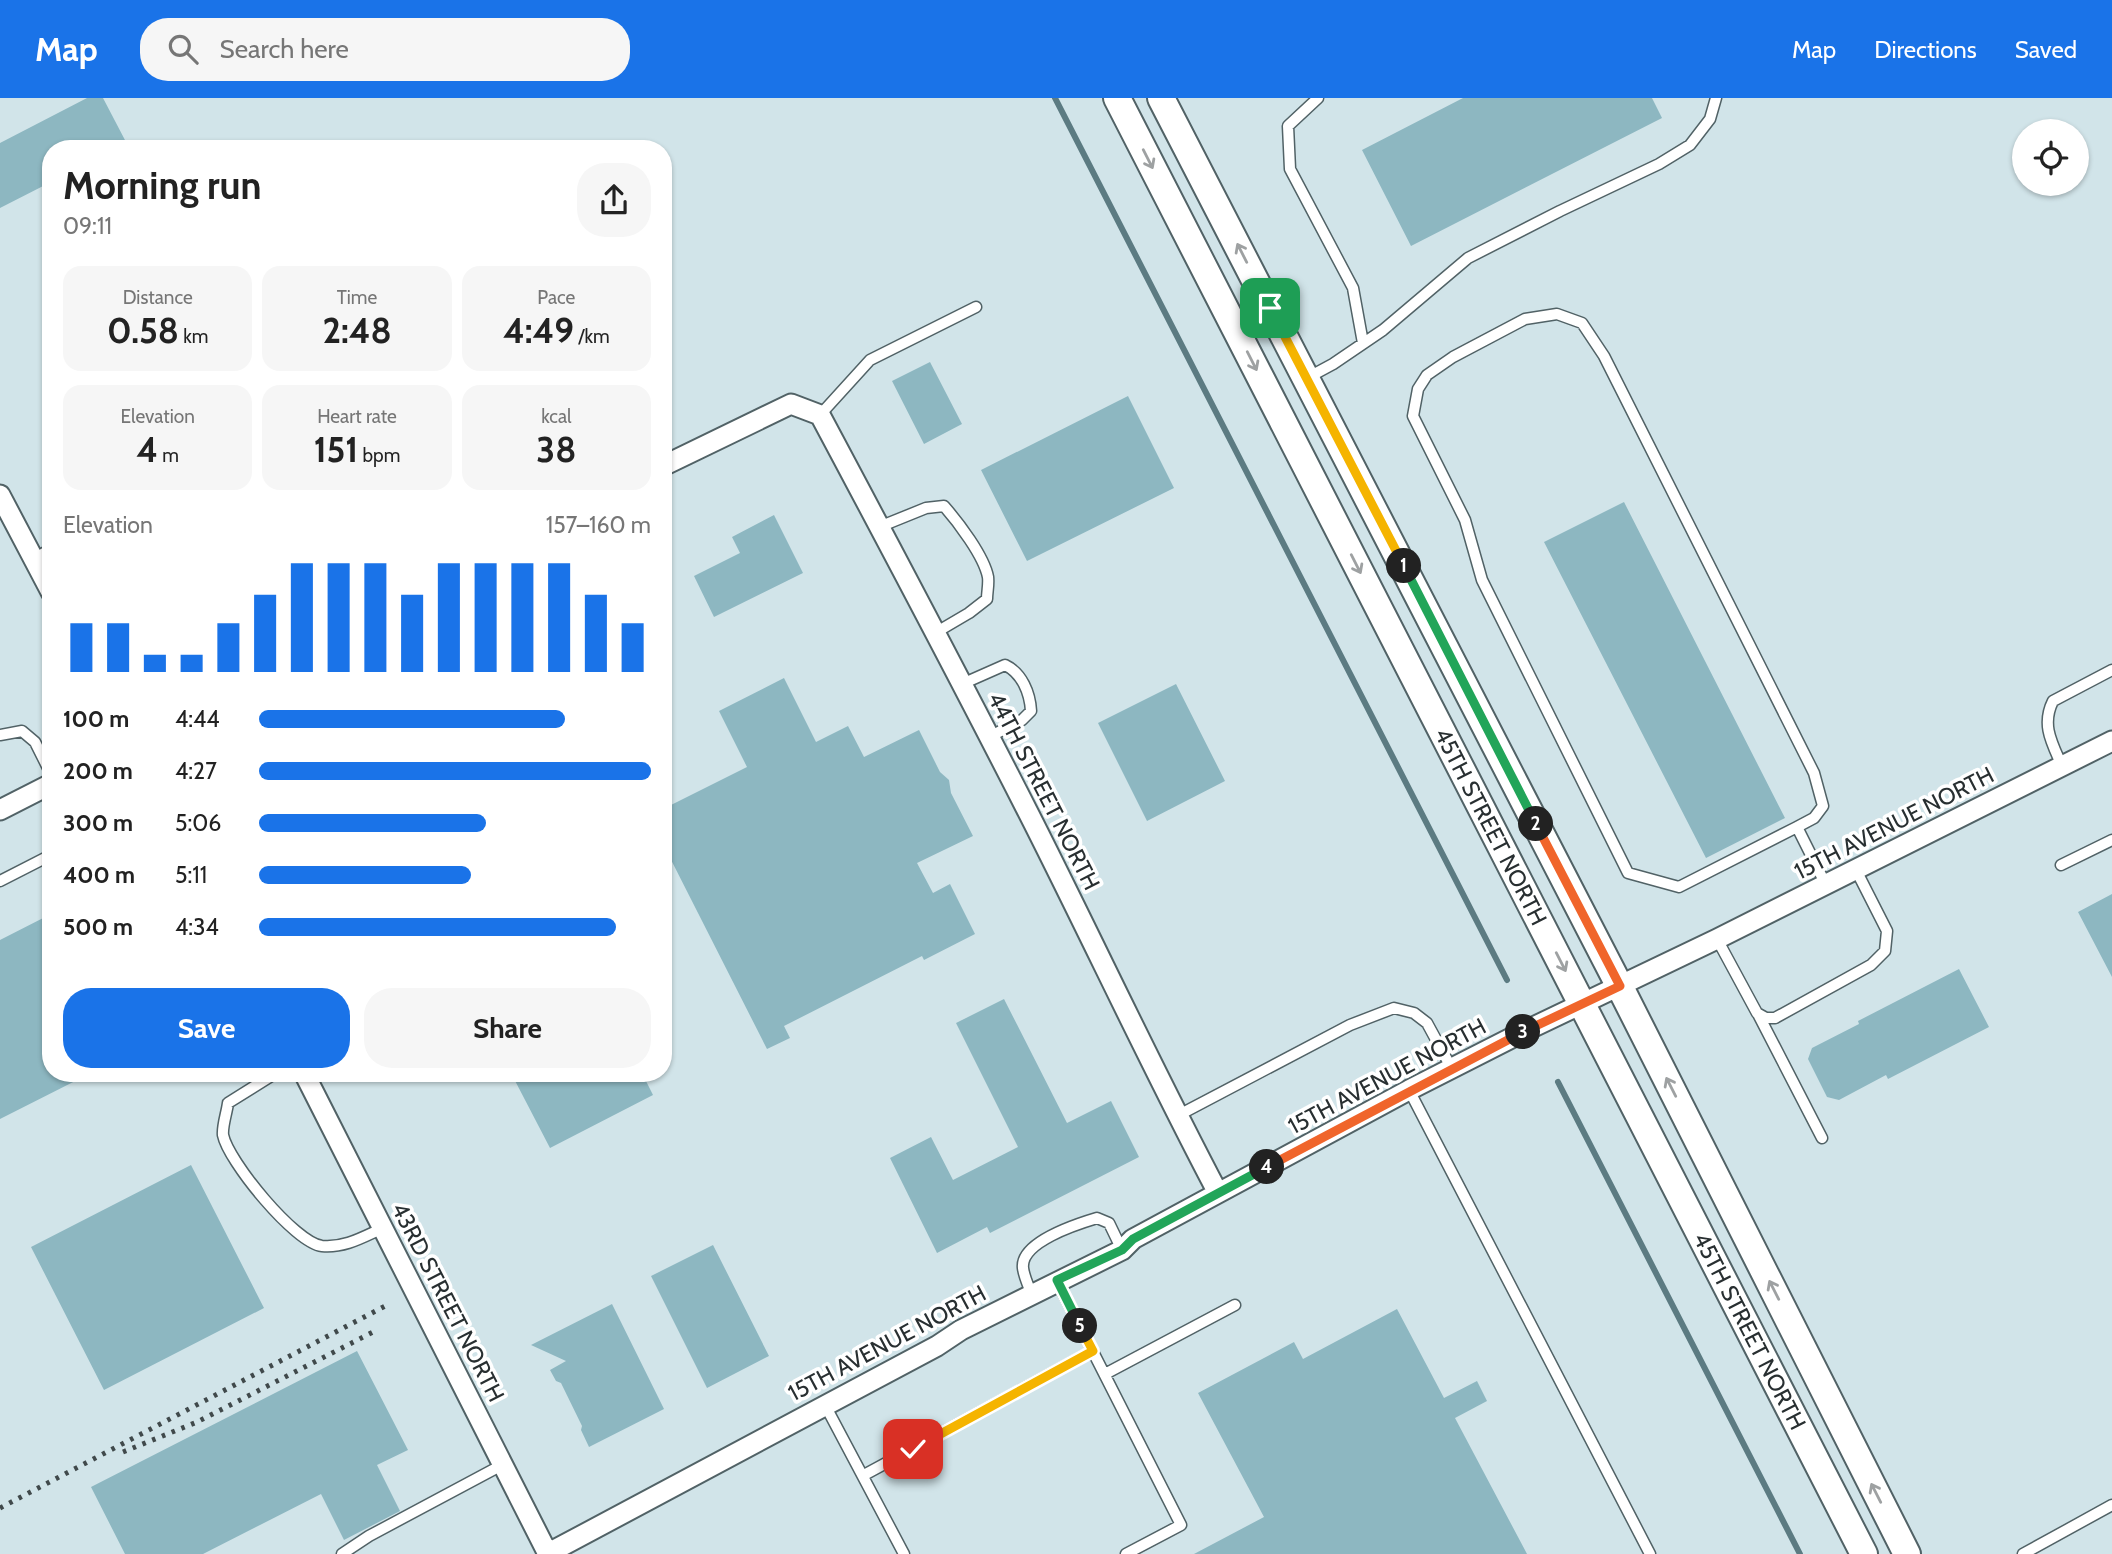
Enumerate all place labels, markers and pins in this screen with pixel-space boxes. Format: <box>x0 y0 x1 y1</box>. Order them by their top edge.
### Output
pin <box>1240 278 1300 338</box>
pin: 1 <box>1386 548 1422 584</box>
pin: 2 <box>1518 806 1554 842</box>
pin: 3 <box>1506 1014 1540 1049</box>
pin: 4 <box>1250 1150 1284 1184</box>
pin: 5 <box>1062 1308 1098 1344</box>
pin <box>883 1419 943 1479</box>

